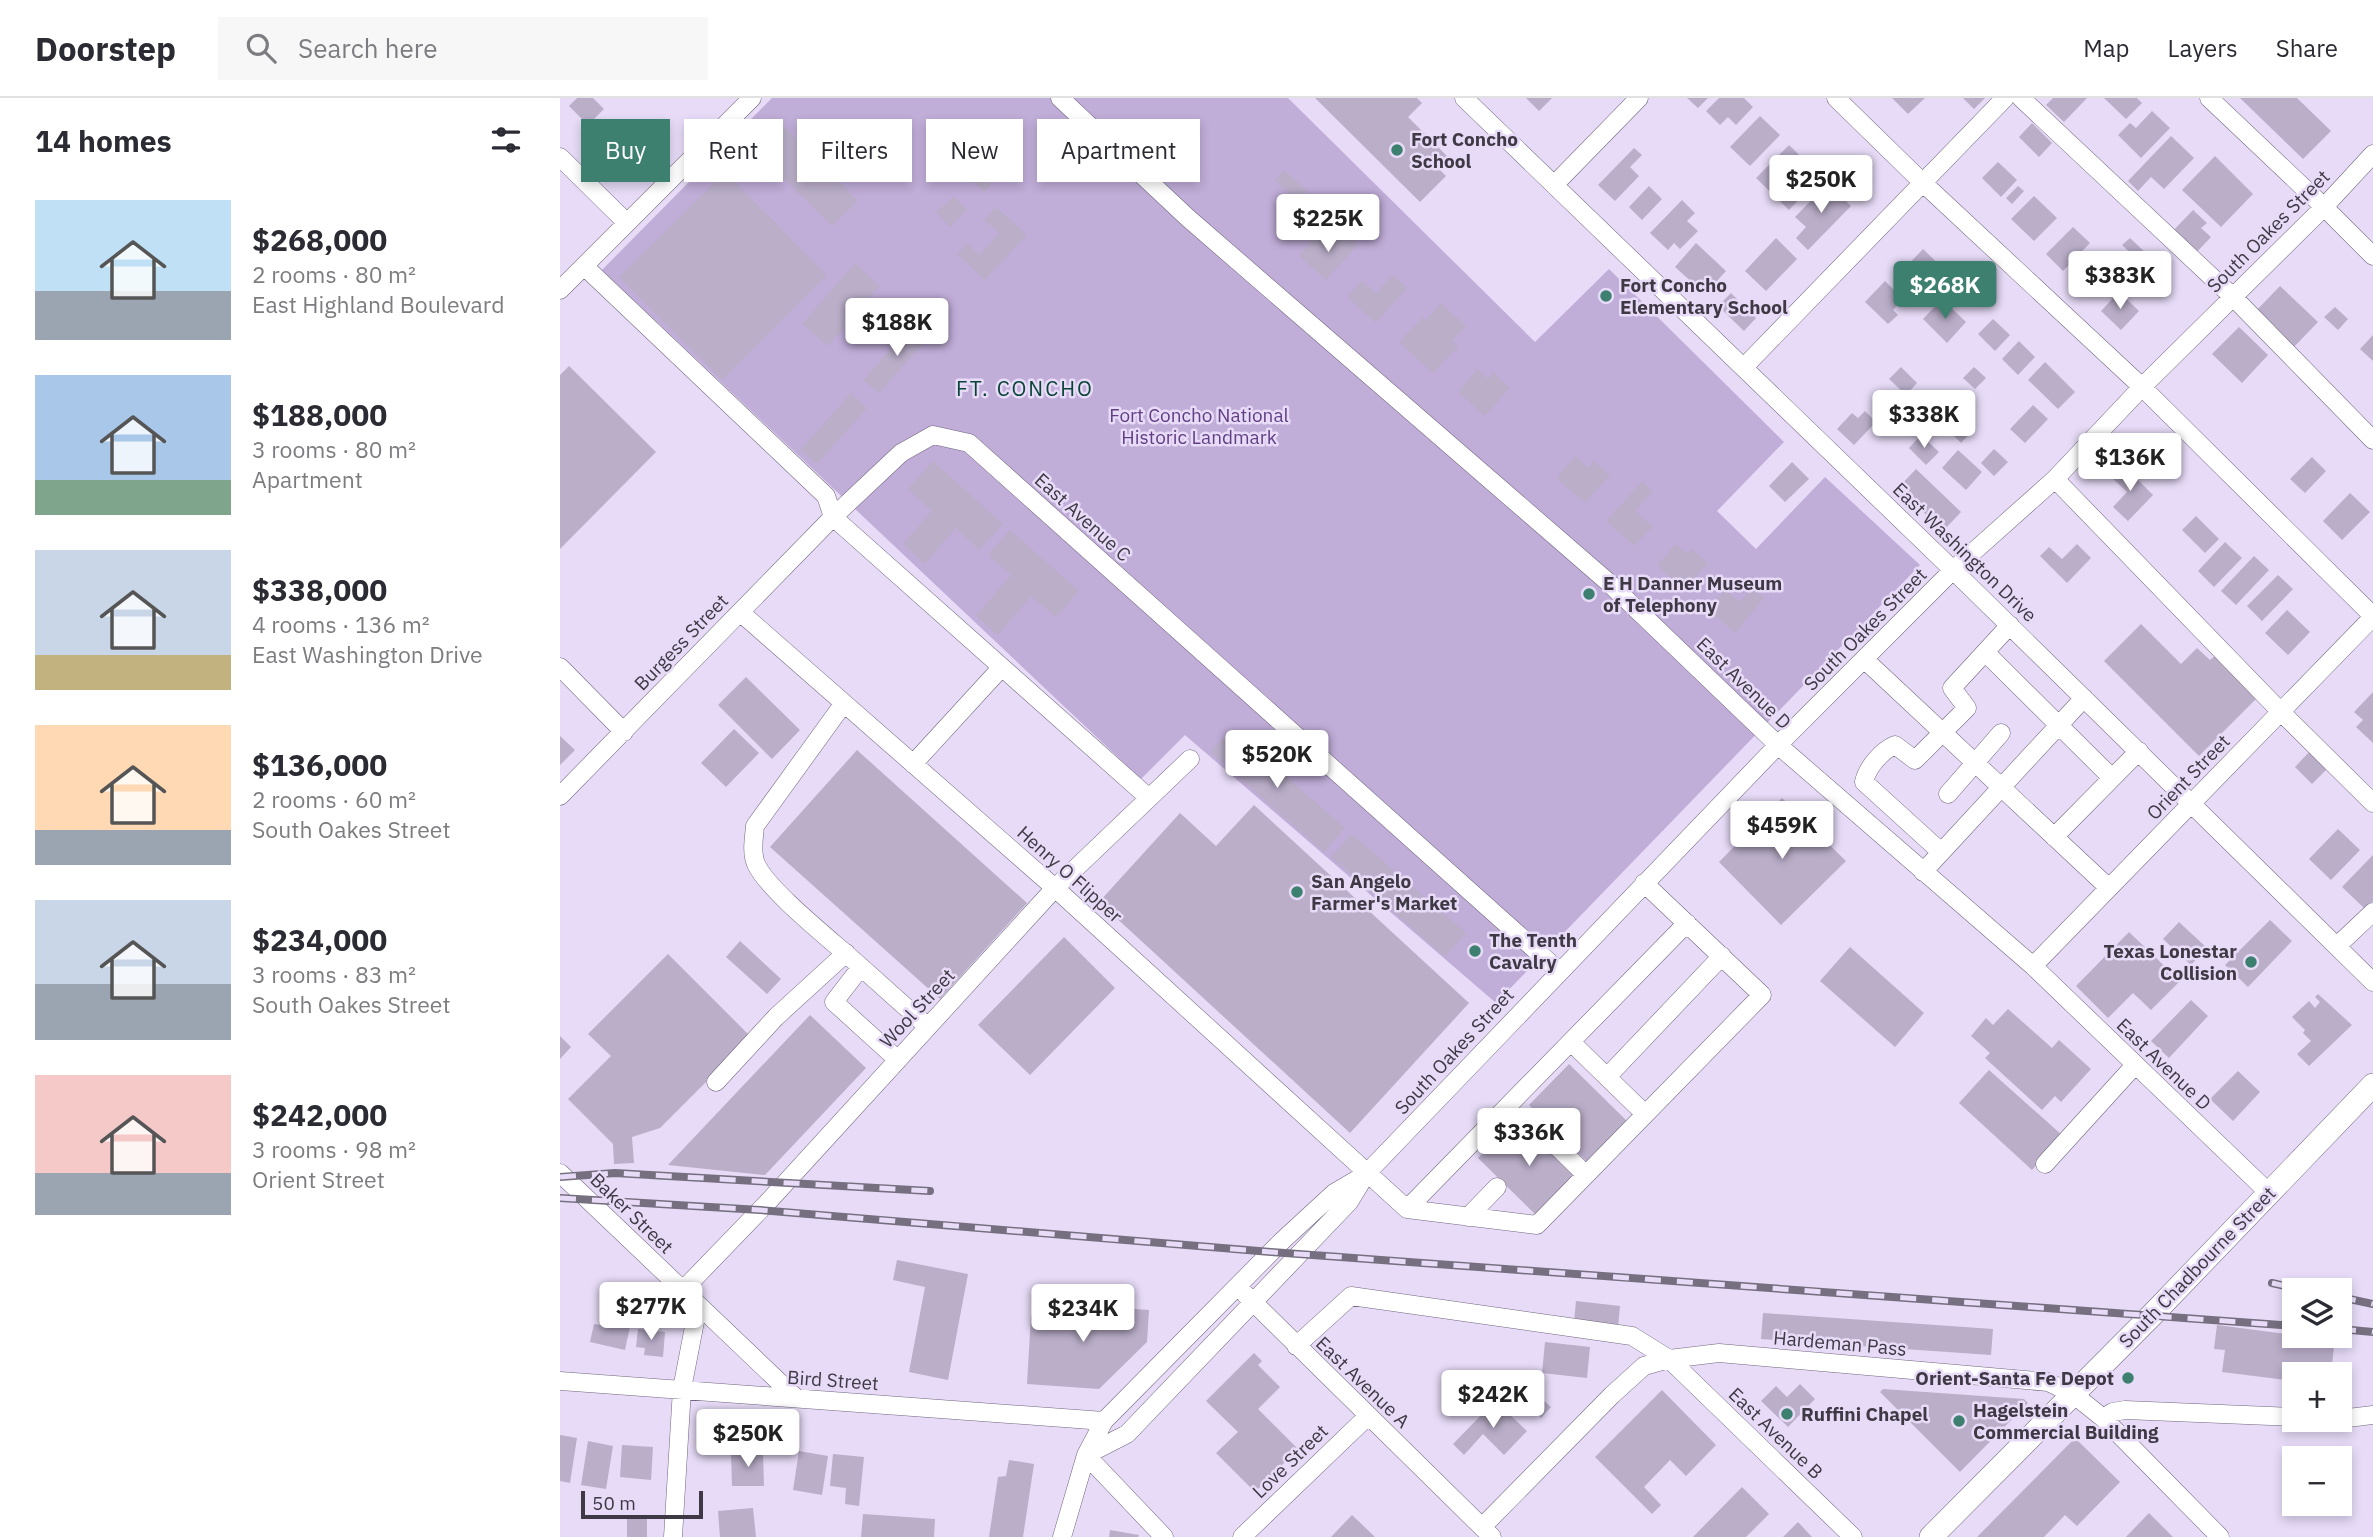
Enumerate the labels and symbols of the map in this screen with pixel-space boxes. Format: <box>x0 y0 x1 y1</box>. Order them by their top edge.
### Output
place label: Fort Concho School <box>1411 127 1518 173</box>
marker: Fort Concho School <box>1389 142 1405 158</box>
pin: $250K <box>1772 156 1870 215</box>
street label: South Oakes Street <box>2202 165 2334 297</box>
pin: $225K <box>1279 194 1377 254</box>
pin: $383K <box>2071 252 2169 311</box>
pin: $268K <box>1896 262 1994 321</box>
place label: Fort Concho Elementary School <box>1620 273 1788 319</box>
marker: Fort Concho Elementary School <box>1598 288 1614 304</box>
pin: $188K <box>848 299 946 358</box>
district label: FT. CONCHO <box>956 374 1094 402</box>
pin: $338K <box>1875 390 1973 450</box>
park label: Fort Concho National Historic Landmark <box>1109 403 1289 449</box>
pin: $136K <box>2081 434 2179 493</box>
street label: East Avenue C <box>1030 468 1136 567</box>
street label: East Washington Drive <box>1888 477 2042 627</box>
street label: South Oakes Street <box>1799 563 1931 695</box>
place label: E H Danner Museum of Telephony <box>1603 571 1782 617</box>
marker: E H Danner Museum of Telephony <box>1581 586 1597 602</box>
street label: Burgess Street <box>629 589 733 695</box>
street label: East Avenue D <box>1692 632 1796 734</box>
street label: Orient Street <box>2141 729 2235 825</box>
pin: $520K <box>1228 730 1326 790</box>
pin: $459K <box>1733 802 1831 861</box>
street label: Henry O Flipper <box>1012 820 1128 928</box>
place label: San Angelo Farmer's Market <box>1311 869 1457 915</box>
marker: San Angelo Farmer's Market <box>1289 884 1305 900</box>
place label: The Tenth Cavalry <box>1489 928 1577 974</box>
place label: Texas Lonestar Collision <box>2103 939 2237 985</box>
marker: The Tenth Cavalry <box>1467 943 1483 959</box>
marker: Texas Lonestar Collision <box>2243 954 2259 970</box>
street label: Wool Street <box>874 963 960 1053</box>
street label: South Oakes Street <box>1389 983 1519 1119</box>
street label: East Avenue D <box>2112 1013 2216 1115</box>
pin: $336K <box>1480 1108 1578 1168</box>
street label: Baker Street <box>585 1167 679 1259</box>
street label: South Chadbourne Street <box>2114 1181 2280 1353</box>
pin: $277K <box>602 1282 700 1342</box>
pin: $234K <box>1034 1284 1132 1344</box>
street label: Hardeman Pass <box>1772 1325 1908 1361</box>
street label: East Avenue A <box>1311 1331 1415 1433</box>
street label: Bird Street <box>786 1365 880 1395</box>
place label: Orient-Santa Fe Depot <box>1915 1366 2114 1390</box>
pin: $242K <box>1444 1370 1542 1430</box>
marker: Orient-Santa Fe Depot <box>2120 1370 2136 1386</box>
street label: East Avenue B <box>1724 1382 1828 1484</box>
place label: Hagelstein Commercial Building <box>1973 1398 2159 1444</box>
place label: Ruffini Chapel <box>1801 1402 1928 1426</box>
marker: Ruffini Chapel <box>1779 1406 1795 1422</box>
pin: $250K <box>699 1410 797 1469</box>
marker: Hagelstein Commercial Building <box>1951 1413 1967 1429</box>
street label: Love Street <box>1247 1419 1333 1503</box>
scale bar <box>581 1488 704 1520</box>

